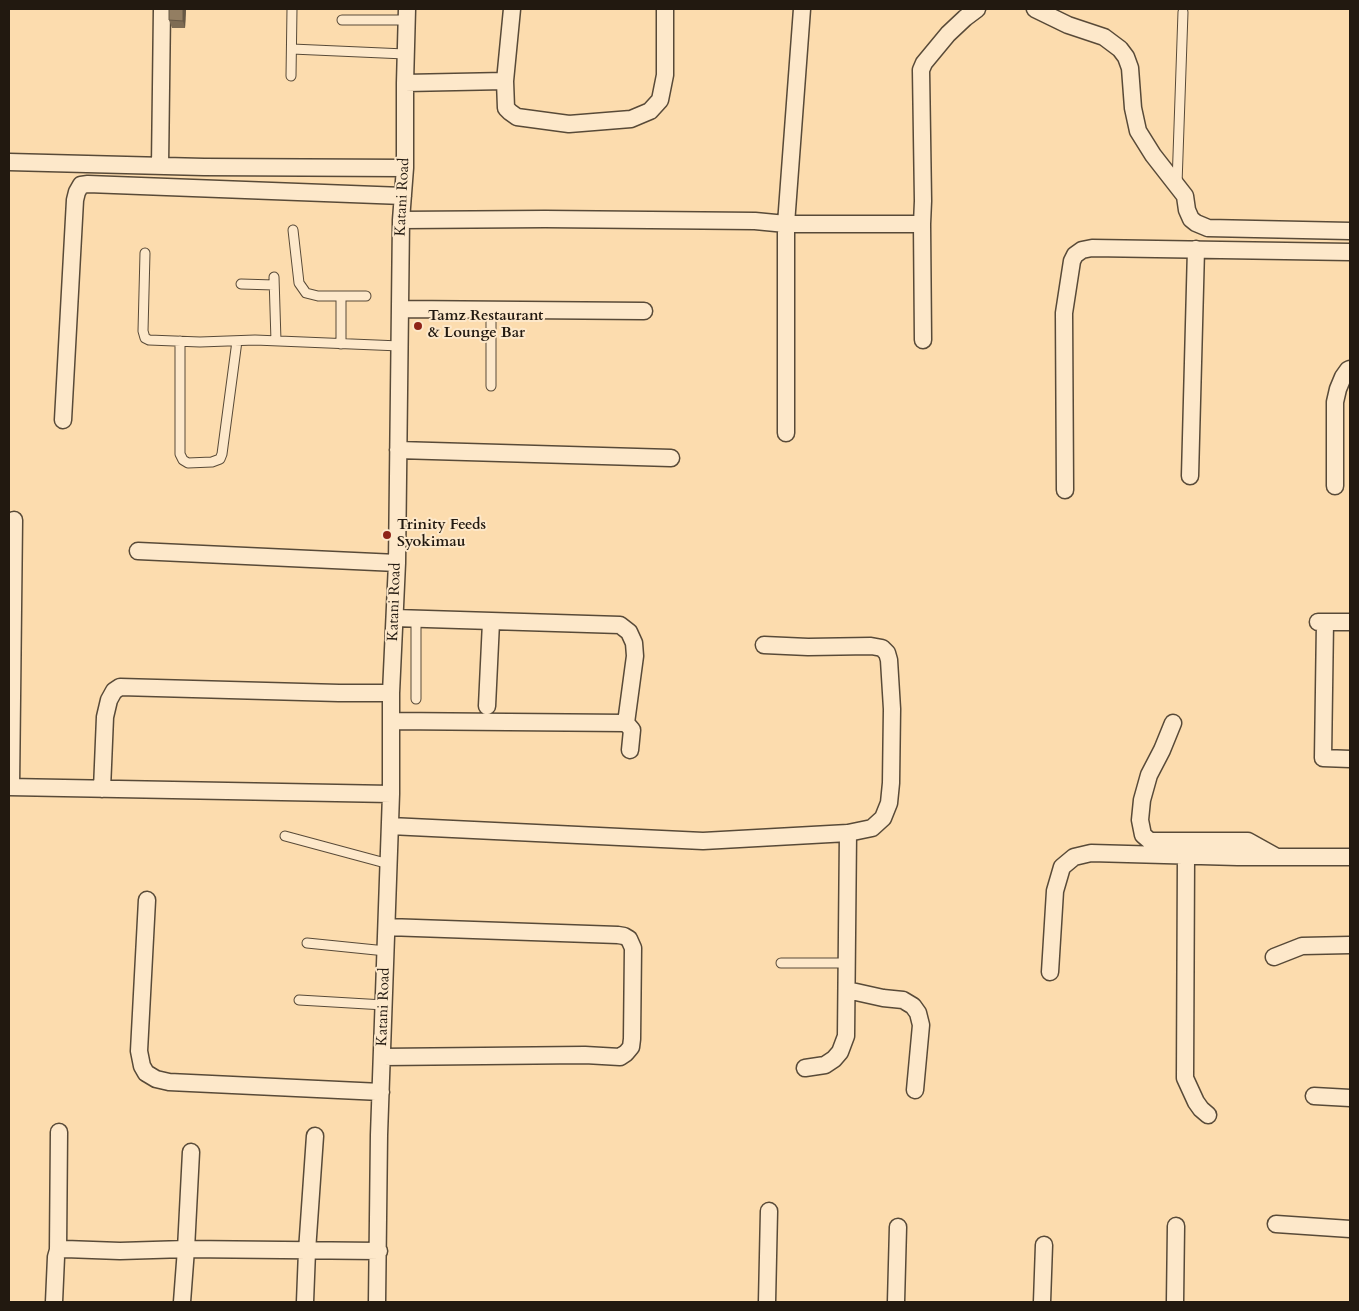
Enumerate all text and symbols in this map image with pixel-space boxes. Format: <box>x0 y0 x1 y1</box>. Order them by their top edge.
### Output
street label: Katani Road <box>392 157 414 237</box>
place label: Tamz Restaurant & Lounge Bar <box>428 308 543 343</box>
marker: Tamz Restaurant & Lounge Bar <box>412 320 424 332</box>
place label: Trinity Feeds Syokimau <box>397 517 486 552</box>
marker: Trinity Feeds Syokimau <box>381 529 393 541</box>
street label: Katani Road <box>385 562 405 642</box>
street label: Katani Road <box>374 967 394 1047</box>

